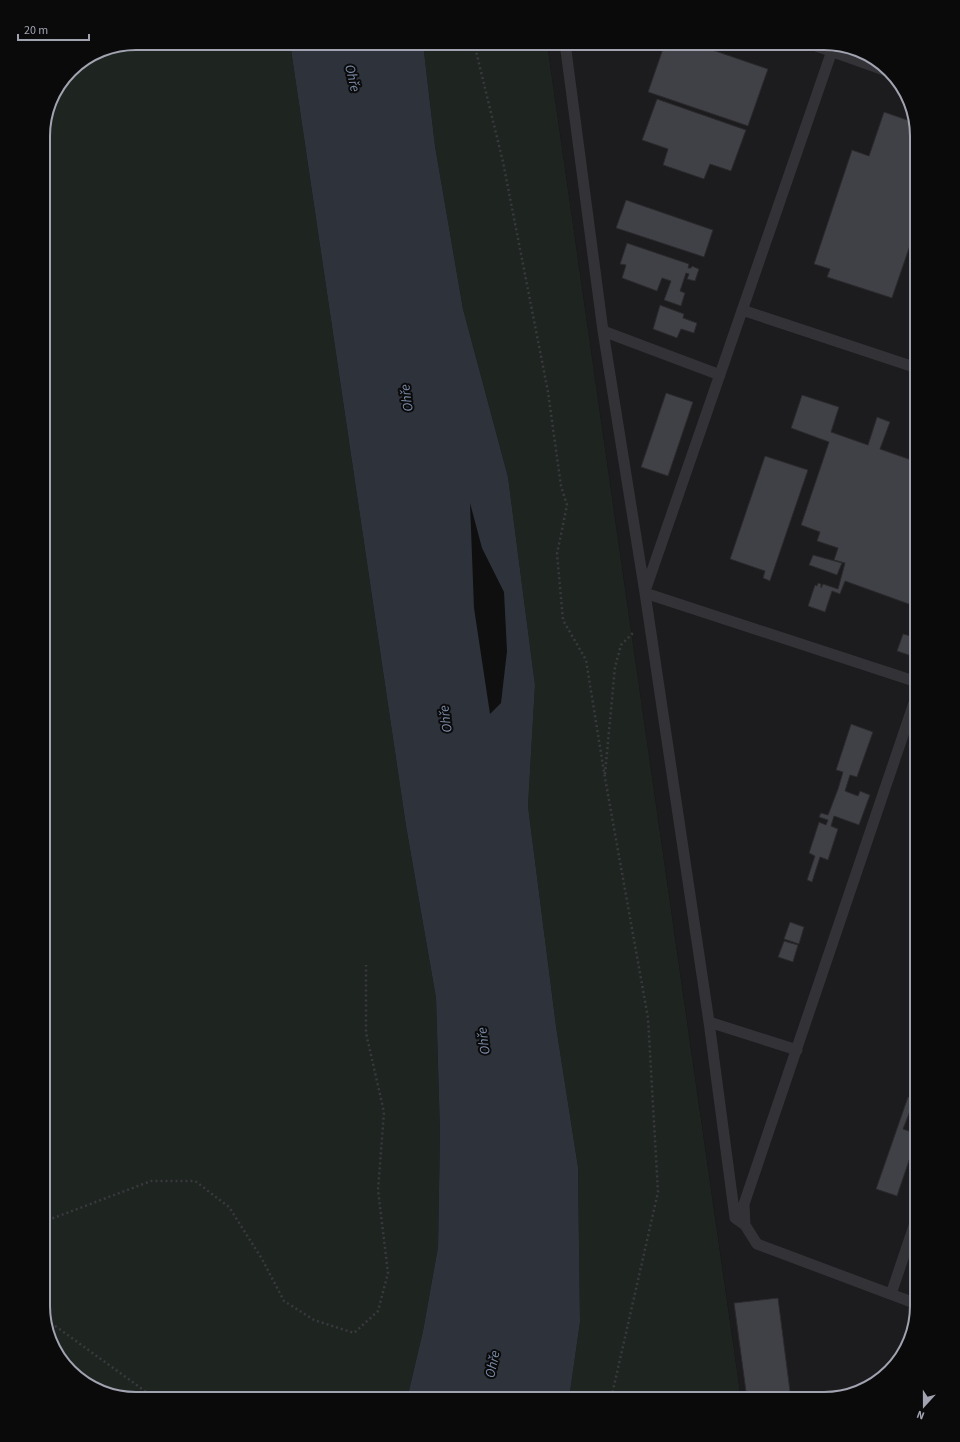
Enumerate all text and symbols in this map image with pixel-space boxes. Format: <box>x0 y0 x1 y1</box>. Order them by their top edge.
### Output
scale bar <box>18 16 89 42</box>
text: 20 m <box>24 22 48 39</box>
water label: Ohře <box>339 63 365 94</box>
water label: Ohře <box>395 383 419 413</box>
water label: Ohře <box>434 704 458 734</box>
water label: Ohře <box>472 1026 496 1056</box>
water label: Ohře <box>480 1348 506 1380</box>
north arrow <box>904 1386 944 1426</box>
text: N <box>914 1407 927 1423</box>

